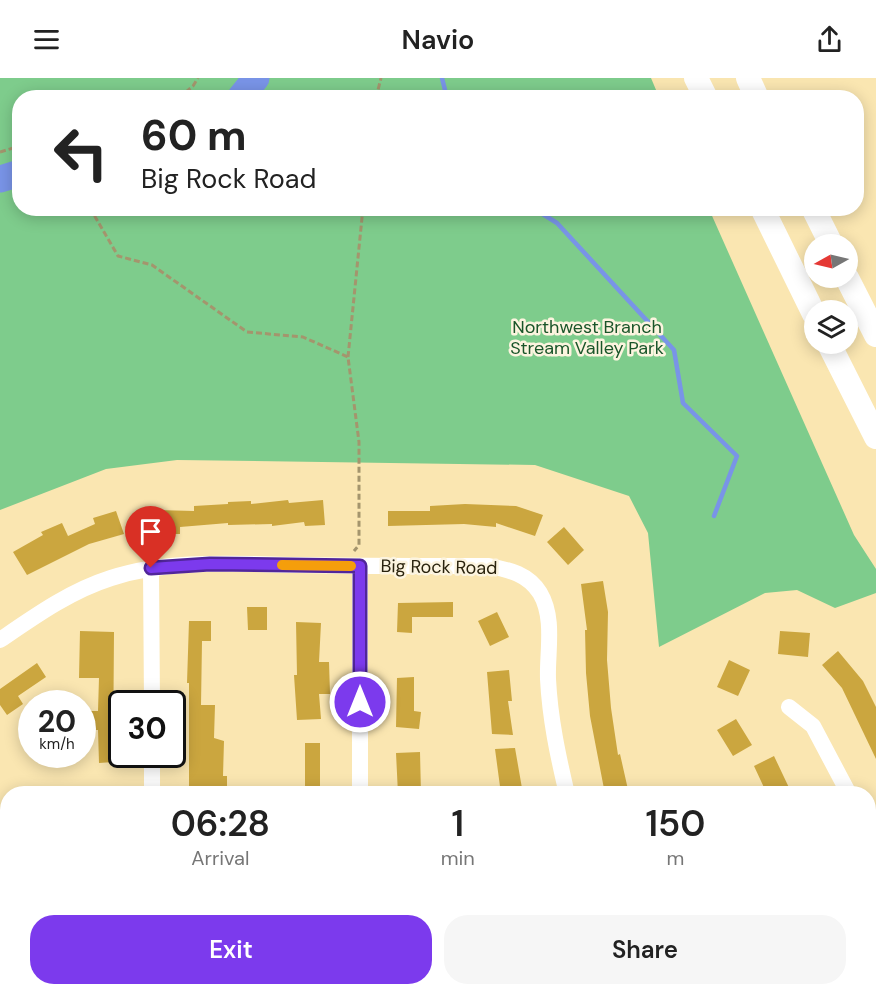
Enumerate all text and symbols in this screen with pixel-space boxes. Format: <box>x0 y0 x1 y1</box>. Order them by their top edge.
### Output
text: Navio <box>402 22 474 57</box>
icon: menu <box>30 23 63 56</box>
icon: share <box>813 23 846 56</box>
text: 60 m <box>141 108 247 163</box>
icon: left <box>42 114 120 192</box>
text: Big Rock Road <box>141 161 316 196</box>
north arrow <box>804 234 858 288</box>
map controls <box>804 234 858 354</box>
button: layers <box>804 300 858 354</box>
park label: Northwest Branch Stream Valley Park <box>510 315 664 360</box>
pin <box>125 506 176 568</box>
icon: arrive <box>134 515 167 548</box>
street label: Big Rock Road <box>380 554 498 580</box>
position arrow <box>328 670 392 734</box>
speed limit sign: 30 <box>108 690 186 768</box>
text: 20 <box>38 702 76 741</box>
text: km/h <box>39 734 75 754</box>
text: 06:28 <box>171 800 270 847</box>
text: 1 <box>451 800 464 847</box>
text: 150 <box>645 800 705 847</box>
text: Arrival <box>191 845 249 871</box>
text: min <box>441 845 475 871</box>
text: m <box>666 845 684 871</box>
button: Exit <box>30 915 432 984</box>
button: Share <box>444 915 846 984</box>

